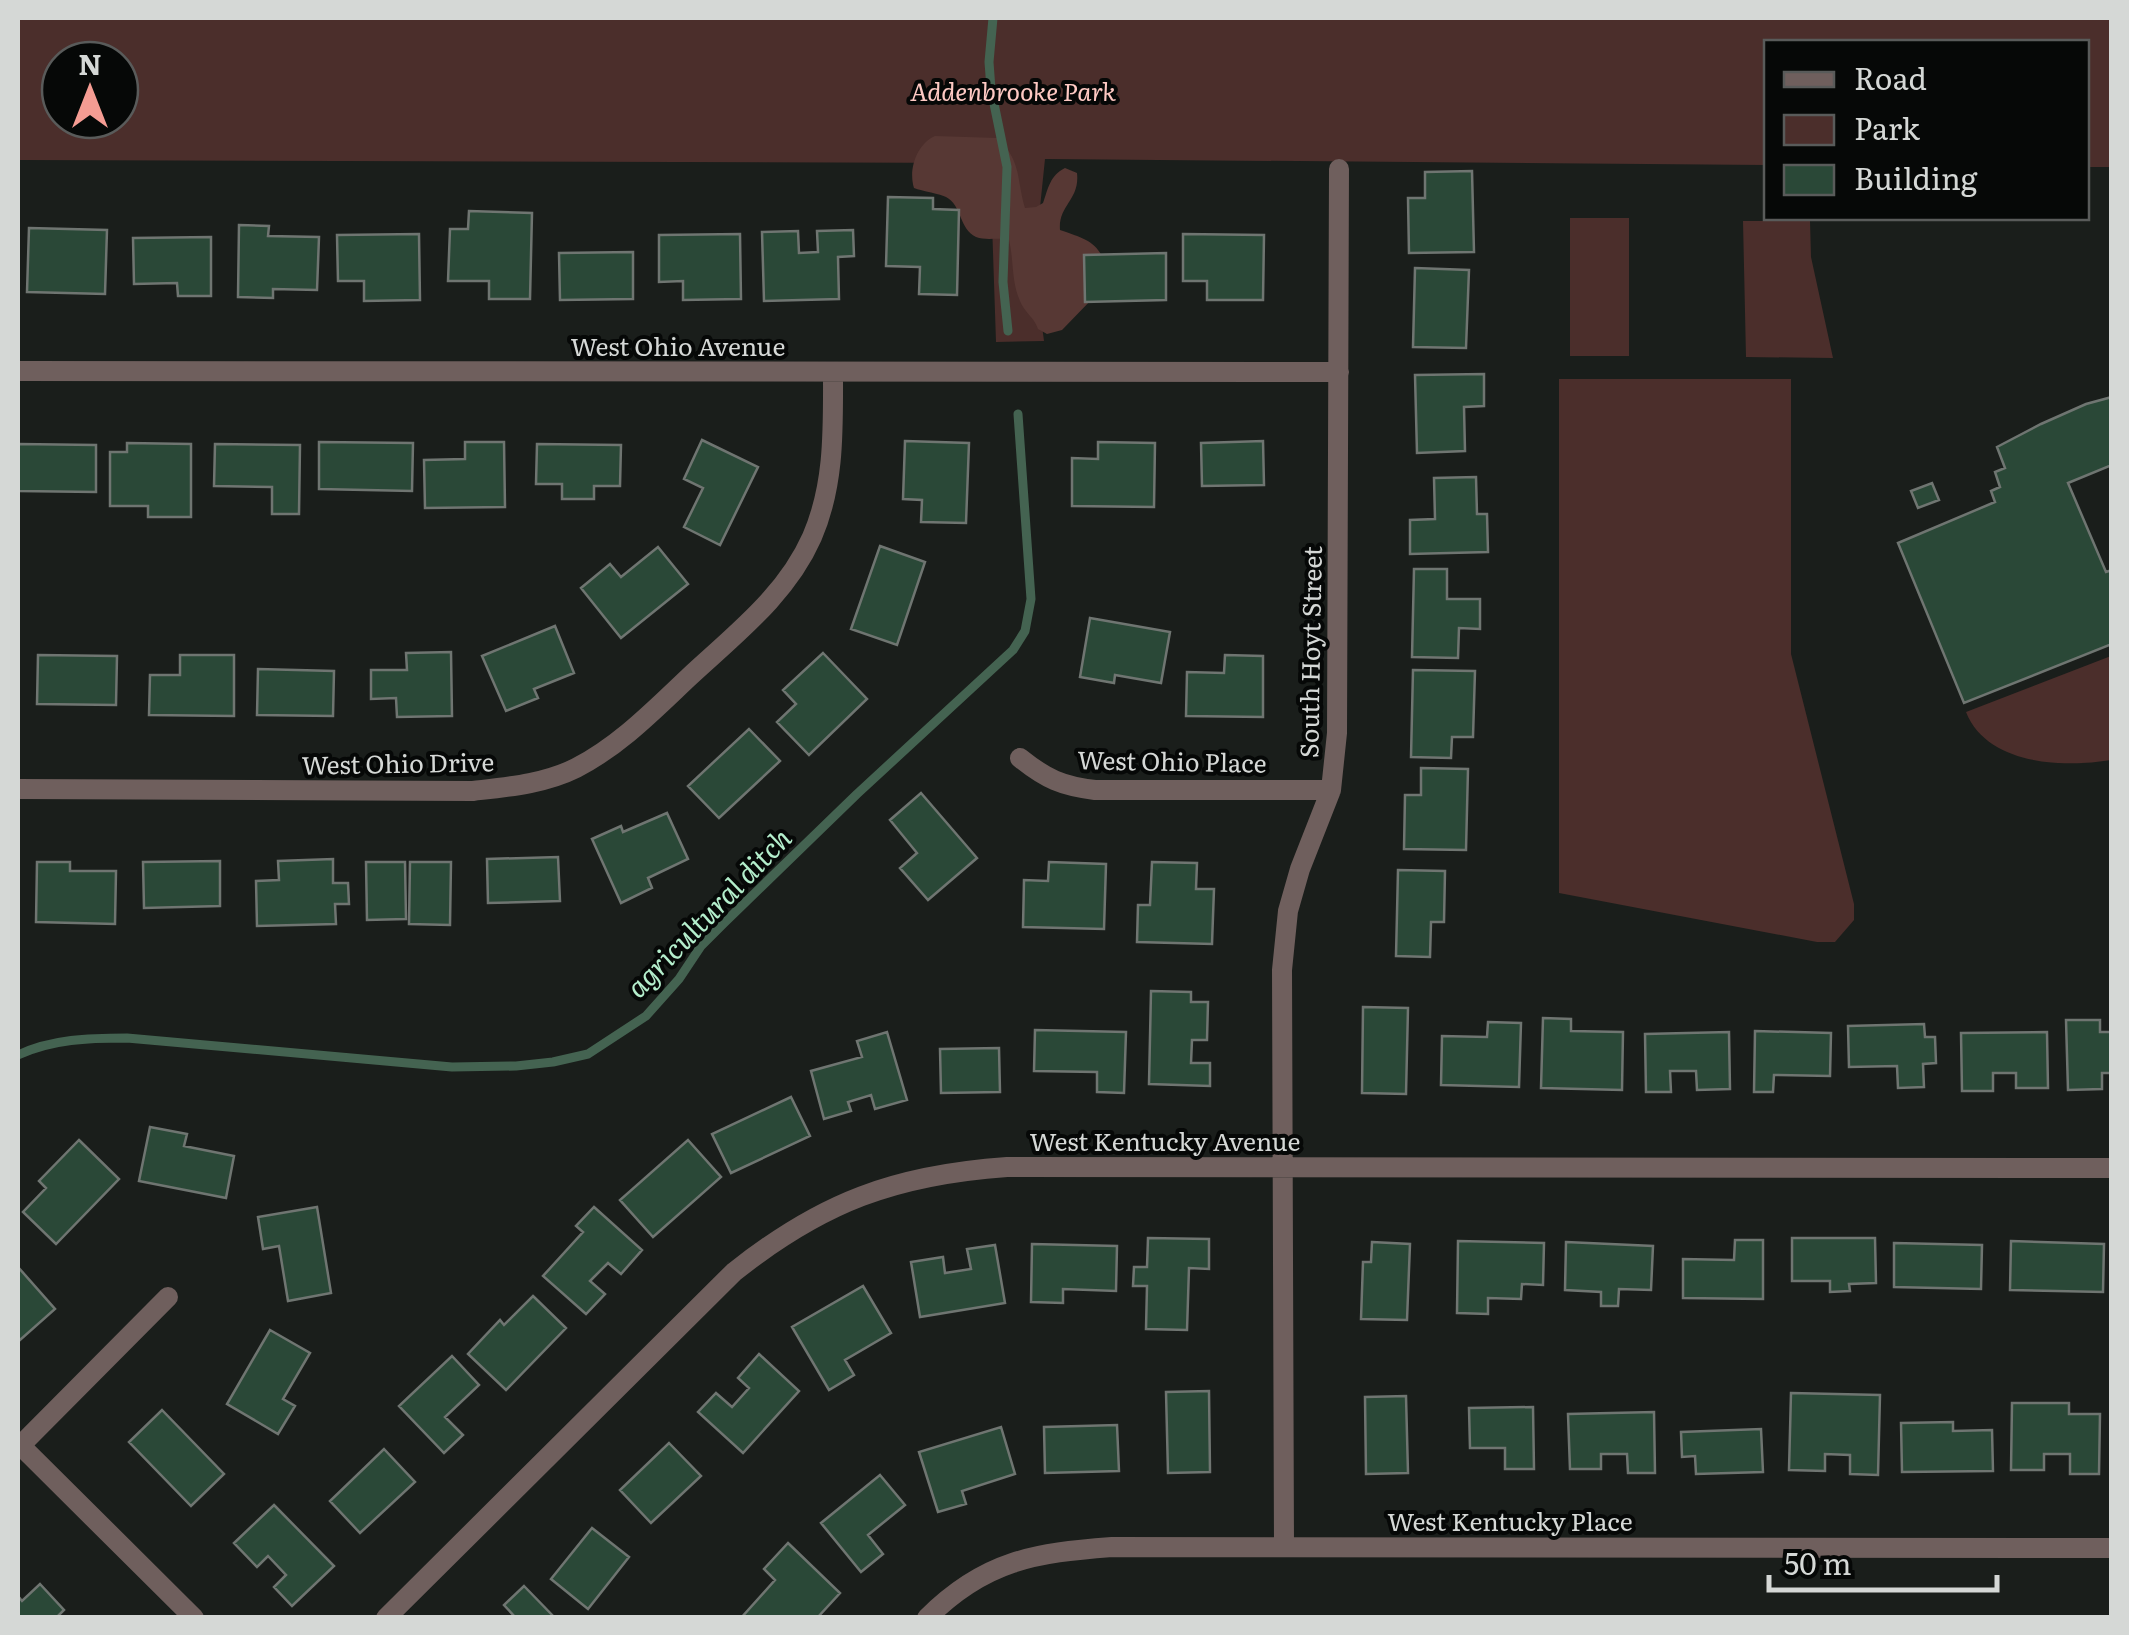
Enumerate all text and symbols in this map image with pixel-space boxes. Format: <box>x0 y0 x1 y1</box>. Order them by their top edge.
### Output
north arrow <box>40 40 140 140</box>
legend <box>1764 40 2089 220</box>
text: N <box>78 42 102 84</box>
text: Road <box>1854 55 1927 99</box>
park label: Addenbrooke Park <box>910 72 1116 109</box>
text: Park <box>1854 105 1921 149</box>
text: Building <box>1854 155 1978 199</box>
street label: West Ohio Avenue <box>571 327 785 364</box>
street label: South Hoyt Street <box>1289 546 1330 758</box>
street label: West Ohio Place <box>1077 740 1267 781</box>
street label: West Ohio Drive <box>301 742 495 783</box>
water label: agricultural ditch <box>615 817 800 1006</box>
street label: West Kentucky Avenue <box>1030 1122 1300 1159</box>
street label: West Kentucky Place <box>1387 1502 1633 1539</box>
scale bar <box>1769 1530 1996 1592</box>
text: 50 m <box>1784 1540 1852 1584</box>

